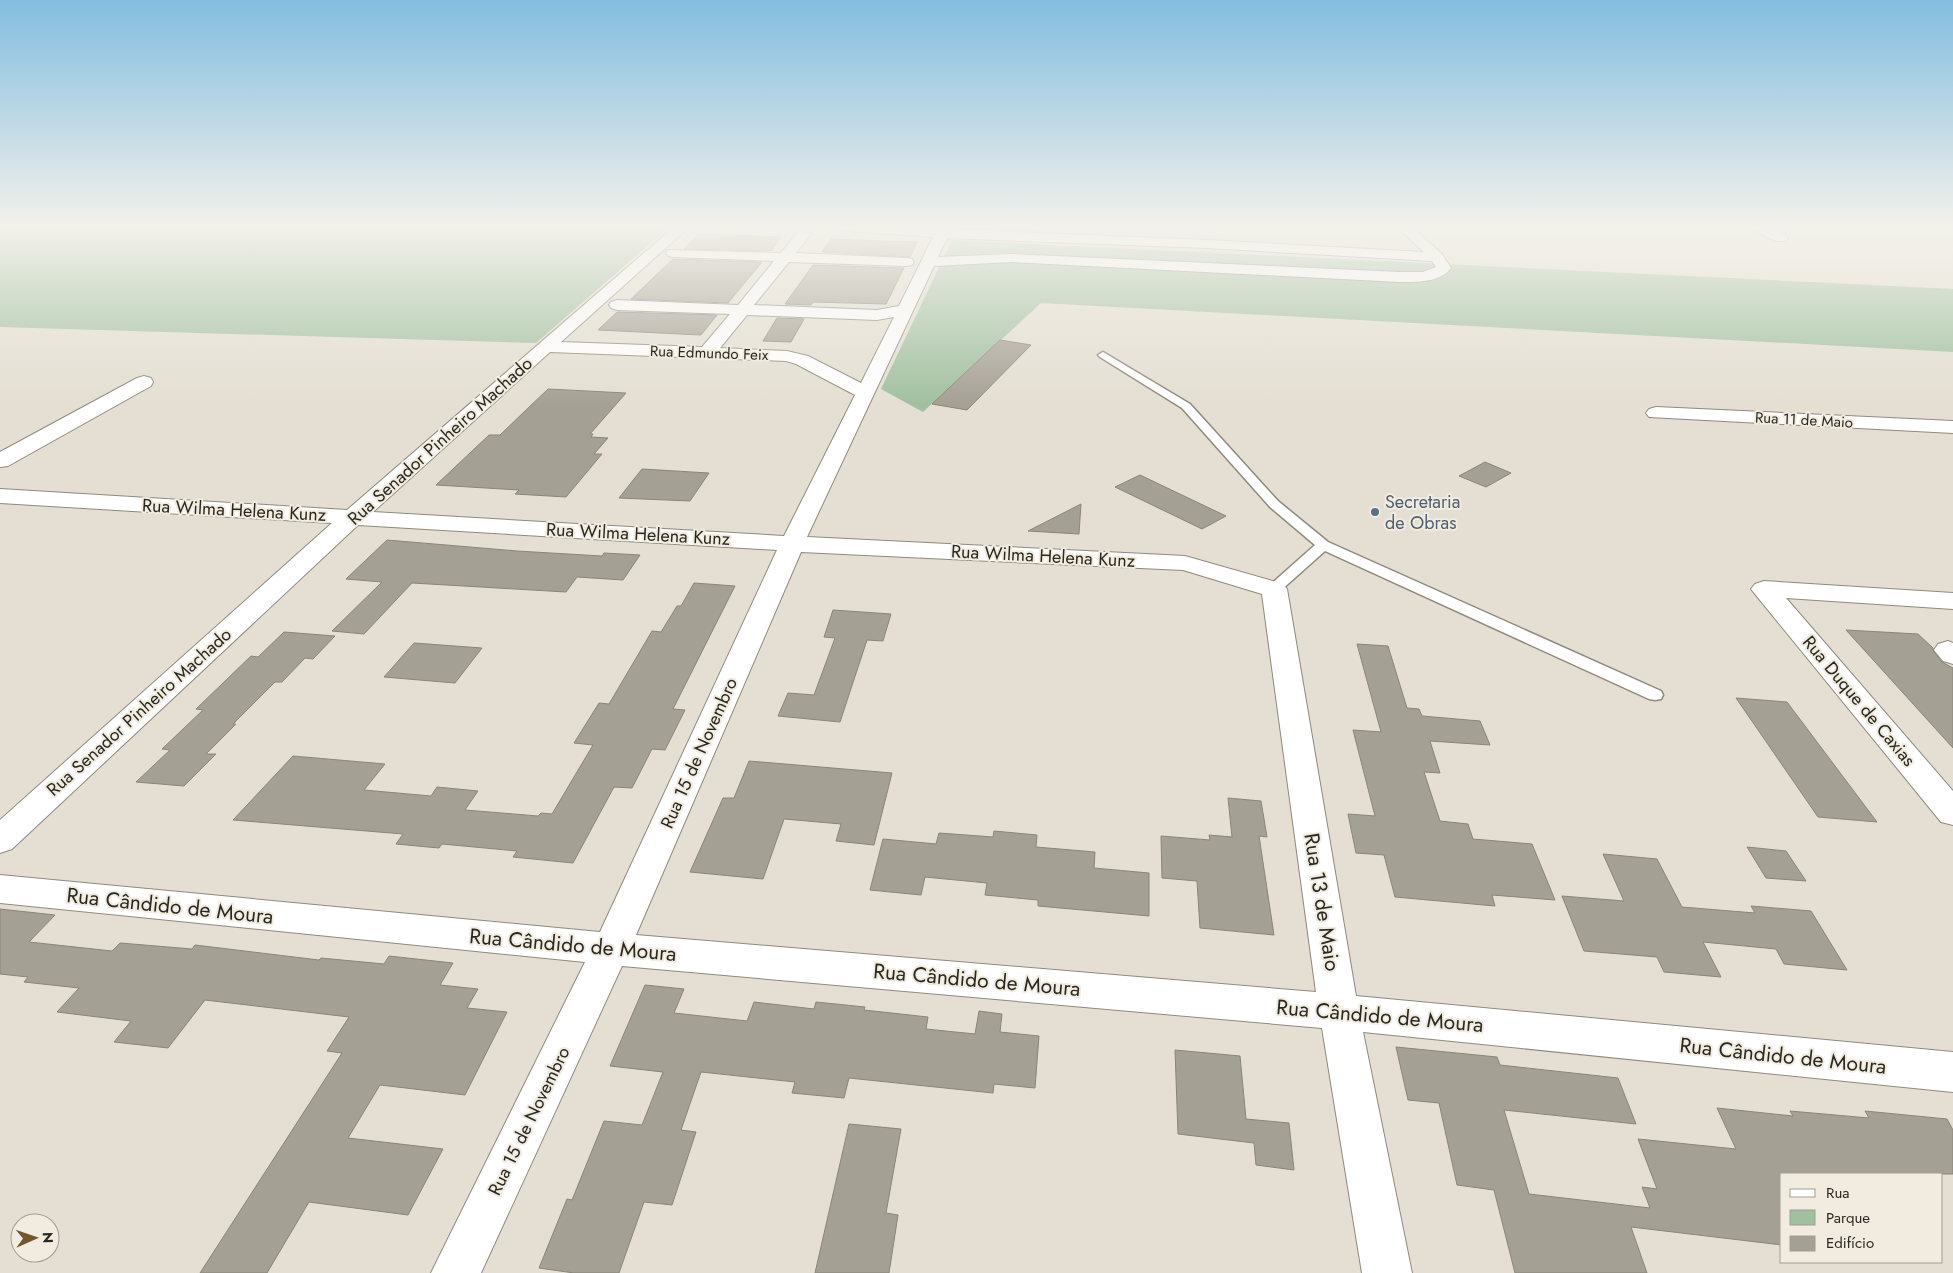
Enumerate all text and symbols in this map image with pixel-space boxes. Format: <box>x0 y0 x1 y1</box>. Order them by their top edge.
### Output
street label: Rua Edmundo Feix <box>649 340 769 366</box>
street label: Rua Senador Pinheiro Machado <box>342 351 538 531</box>
street label: Rua 11 de Maio <box>1754 406 1854 434</box>
place label: Secretaria de Obras <box>1385 489 1460 536</box>
street label: Rua Wilma Helena Kunz <box>141 492 327 528</box>
marker: Secretaria de Obras <box>1369 506 1381 518</box>
street label: Rua Wilma Helena Kunz <box>545 516 731 552</box>
street label: Rua Wilma Helena Kunz <box>950 538 1136 574</box>
street label: Rua Senador Pinheiro Machado <box>41 622 237 802</box>
street label: Rua Duque de Caxias <box>1796 630 1922 772</box>
street label: Rua 15 de Novembro <box>654 673 744 833</box>
street label: Rua 13 de Maio <box>1296 831 1348 973</box>
street label: Rua Cândido de Moura <box>65 880 275 932</box>
street label: Rua Cândido de Moura <box>468 921 678 969</box>
street label: Rua Cândido de Moura <box>872 956 1082 1004</box>
street label: Rua Cândido de Moura <box>1275 992 1485 1040</box>
street label: Rua Cândido de Moura <box>1678 1030 1888 1082</box>
street label: Rua 15 de Novembro <box>482 1042 576 1200</box>
legend <box>1780 1173 1943 1263</box>
text: Rua <box>1826 1182 1850 1204</box>
text: Parque <box>1826 1207 1870 1229</box>
north arrow <box>10 1213 60 1263</box>
text: N <box>38 1232 58 1243</box>
text: Edifício <box>1826 1232 1874 1254</box>

